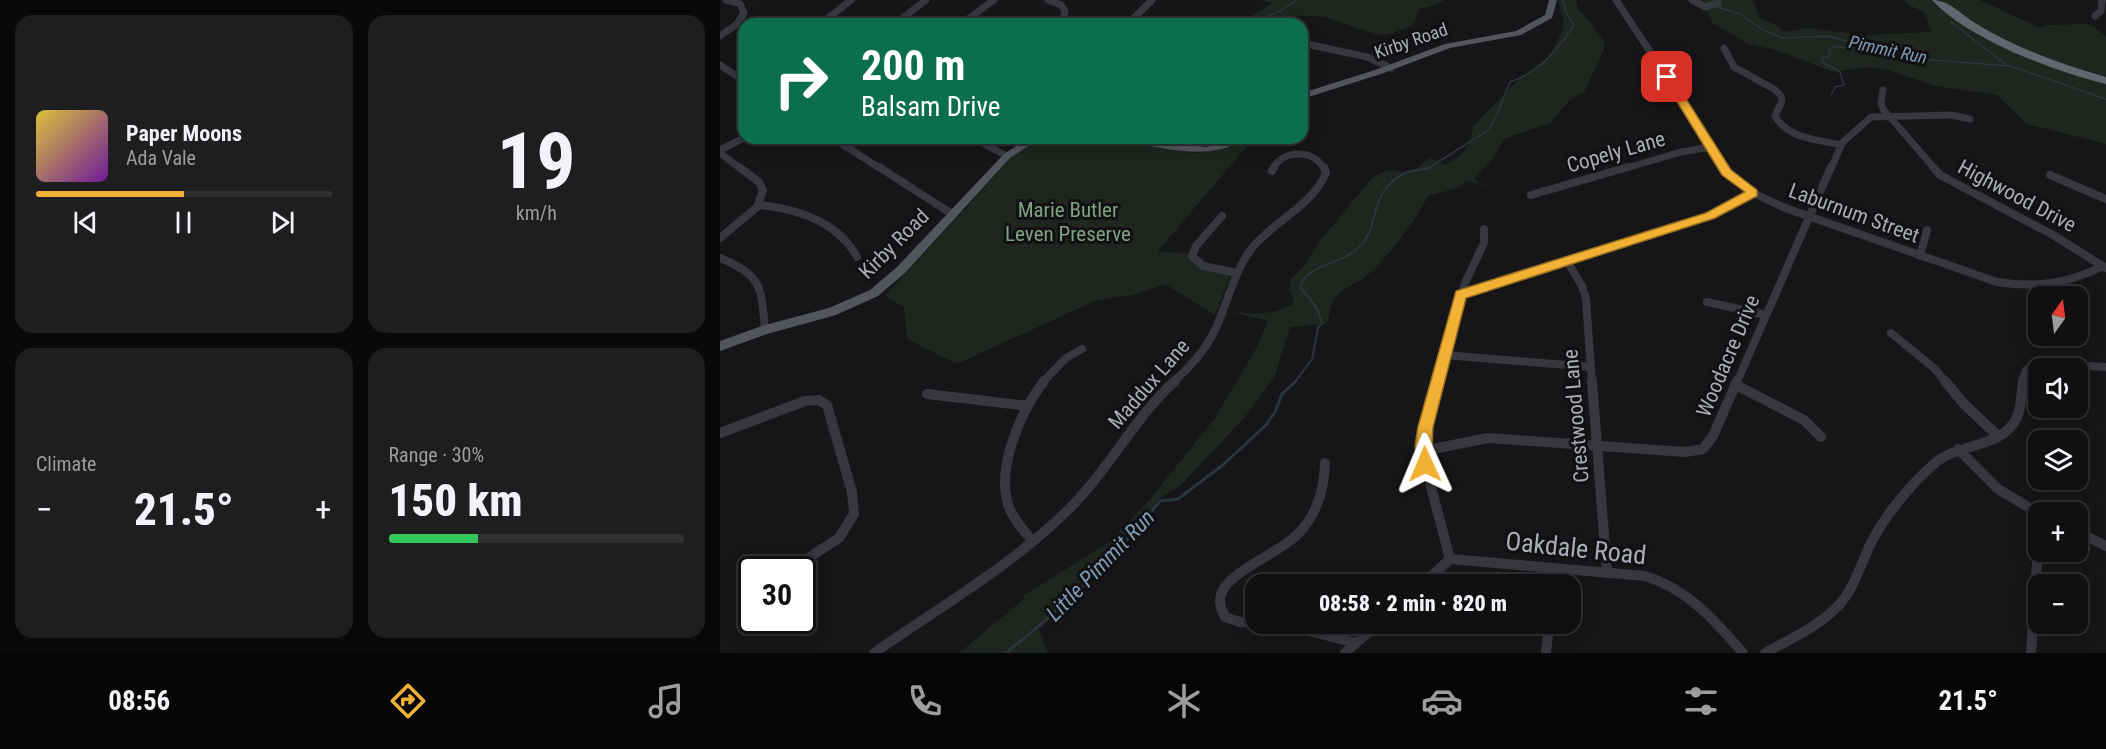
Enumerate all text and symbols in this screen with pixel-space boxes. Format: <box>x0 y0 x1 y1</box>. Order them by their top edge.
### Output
street label: Kirby Road <box>1371 18 1450 63</box>
water label: Pimmit Run <box>1847 31 1929 68</box>
text: 200 m <box>861 41 966 90</box>
icon: right <box>762 42 840 120</box>
pin <box>1641 51 1692 102</box>
icon: arrive <box>1650 60 1683 93</box>
text: Balsam Drive <box>861 91 1001 123</box>
text: 19 <box>497 116 576 207</box>
text: Paper Moons <box>126 121 242 146</box>
street label: Copely Lane <box>1564 126 1668 177</box>
text: Ada Vale <box>126 146 196 170</box>
street label: Highwood Drive <box>1954 155 2080 237</box>
street label: Laburnum Street <box>1785 178 1923 248</box>
park label: Marie Butler Leven Preserve <box>1005 198 1131 246</box>
text: km/h <box>516 201 557 225</box>
street label: Kirby Road <box>854 204 934 284</box>
icon: previous <box>69 206 102 239</box>
icon: pause <box>167 206 200 239</box>
icon: next <box>266 206 299 239</box>
north arrow <box>2028 286 2088 346</box>
map controls <box>2028 286 2088 634</box>
street label: Woodacre Drive <box>1692 291 1764 420</box>
street label: Maddux Lane <box>1104 334 1195 434</box>
street label: Crestwood Lane <box>1558 348 1594 484</box>
button: sound <box>2028 358 2088 418</box>
button: layers <box>2028 430 2088 490</box>
position arrow <box>1393 432 1457 496</box>
text: Range · 30% <box>389 443 484 467</box>
text: Climate <box>36 452 96 476</box>
text: 150 km <box>389 474 523 527</box>
text: 21.5° <box>134 483 234 536</box>
text: − <box>36 490 53 529</box>
text: + <box>315 490 331 529</box>
button: + <box>2028 502 2088 562</box>
water label: Little Pimmit Run <box>1041 505 1160 626</box>
street label: Oakdale Road <box>1504 526 1648 570</box>
speed limit sign: 30 <box>738 556 816 634</box>
button: − <box>2028 574 2088 634</box>
text: 08:58 · 2 min · 820 m <box>1319 591 1507 616</box>
icon: directions <box>387 680 429 722</box>
icon: music <box>645 680 687 722</box>
icon: phone <box>904 680 946 722</box>
icon: climate <box>1163 680 1205 722</box>
icon: car <box>1421 680 1463 722</box>
icon: filters <box>1680 680 1722 722</box>
text: 08:56 <box>108 685 170 717</box>
text: 21.5° <box>1938 685 1998 717</box>

